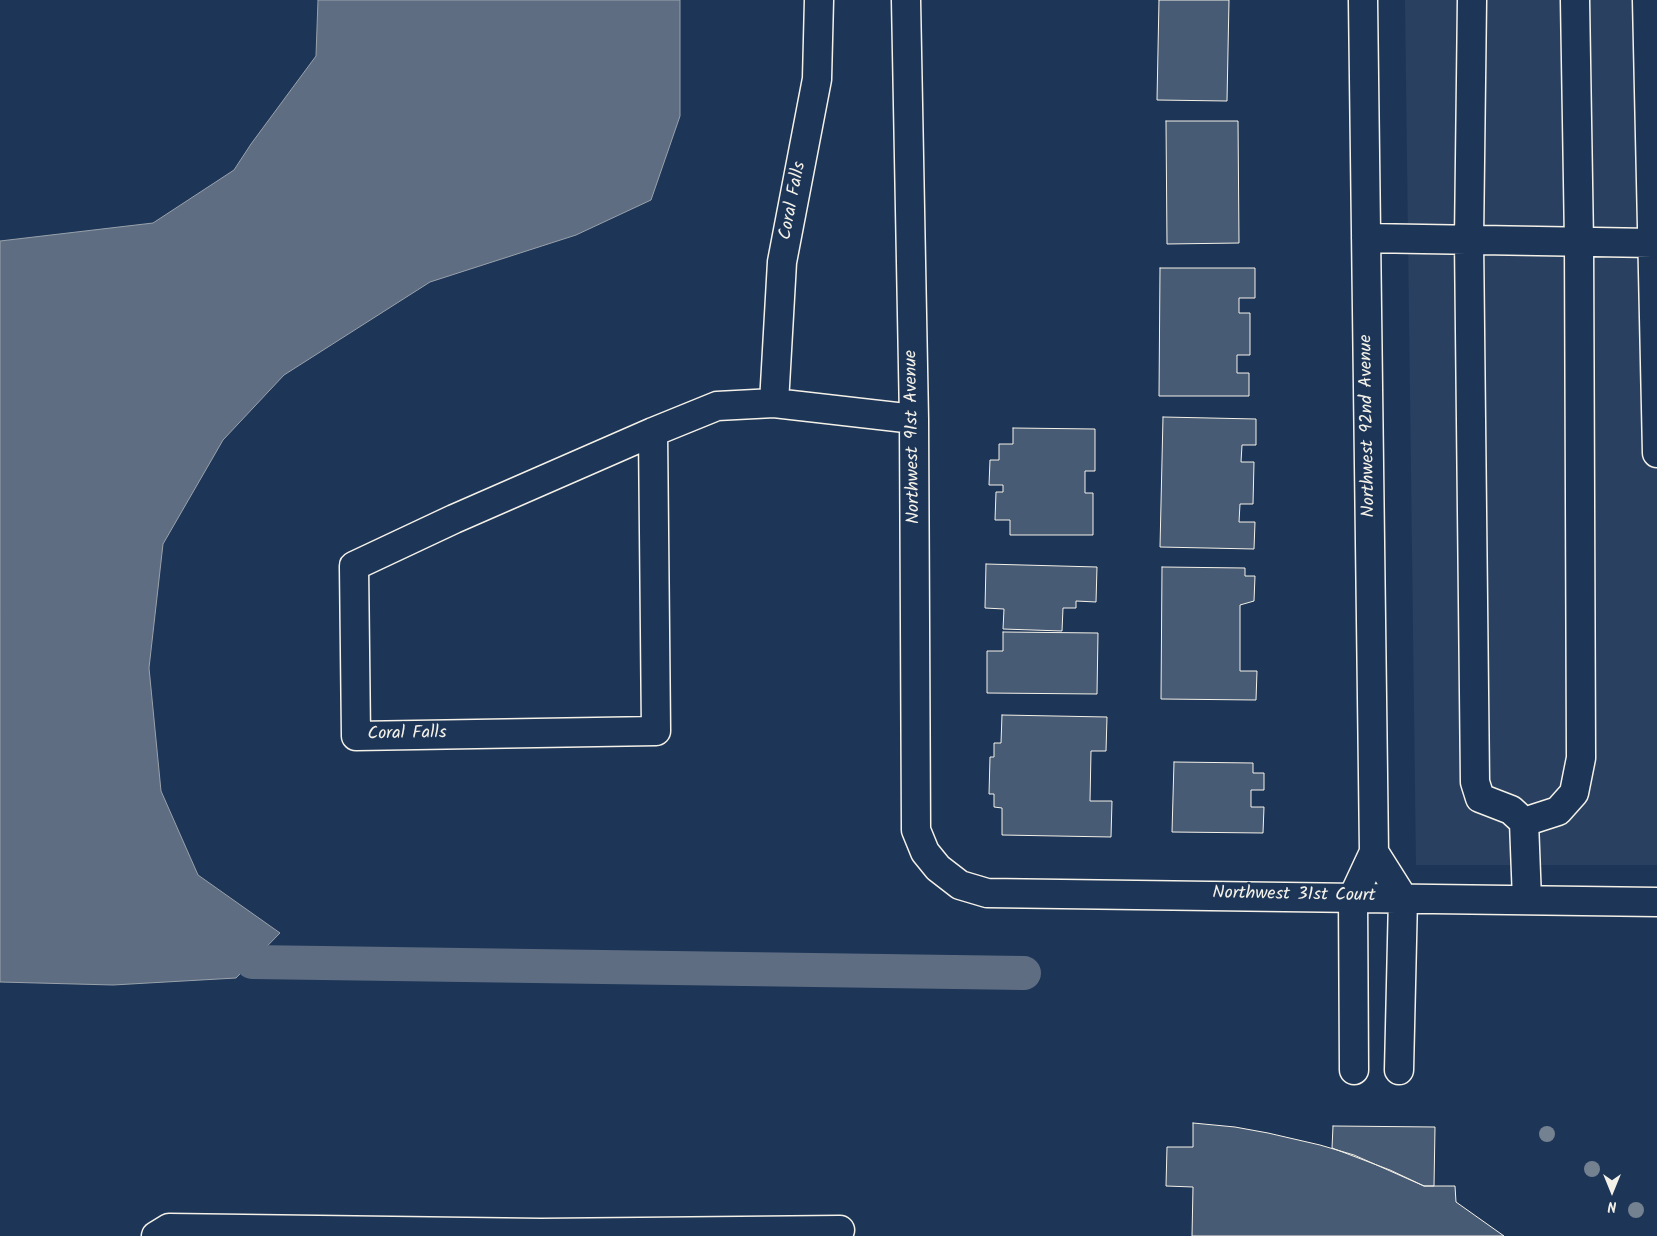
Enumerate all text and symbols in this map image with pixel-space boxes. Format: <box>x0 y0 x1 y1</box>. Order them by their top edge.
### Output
street label: Coral Falls <box>776 160 812 242</box>
street label: Northwest 92nd Avenue <box>1357 334 1381 518</box>
street label: Northwest 91st Avenue <box>902 350 926 524</box>
street label: Coral Falls <box>367 724 447 746</box>
street label: Northwest 31st Court <box>1212 884 1376 908</box>
north arrow <box>1587 1166 1637 1216</box>
text: N <box>1608 1195 1616 1217</box>

